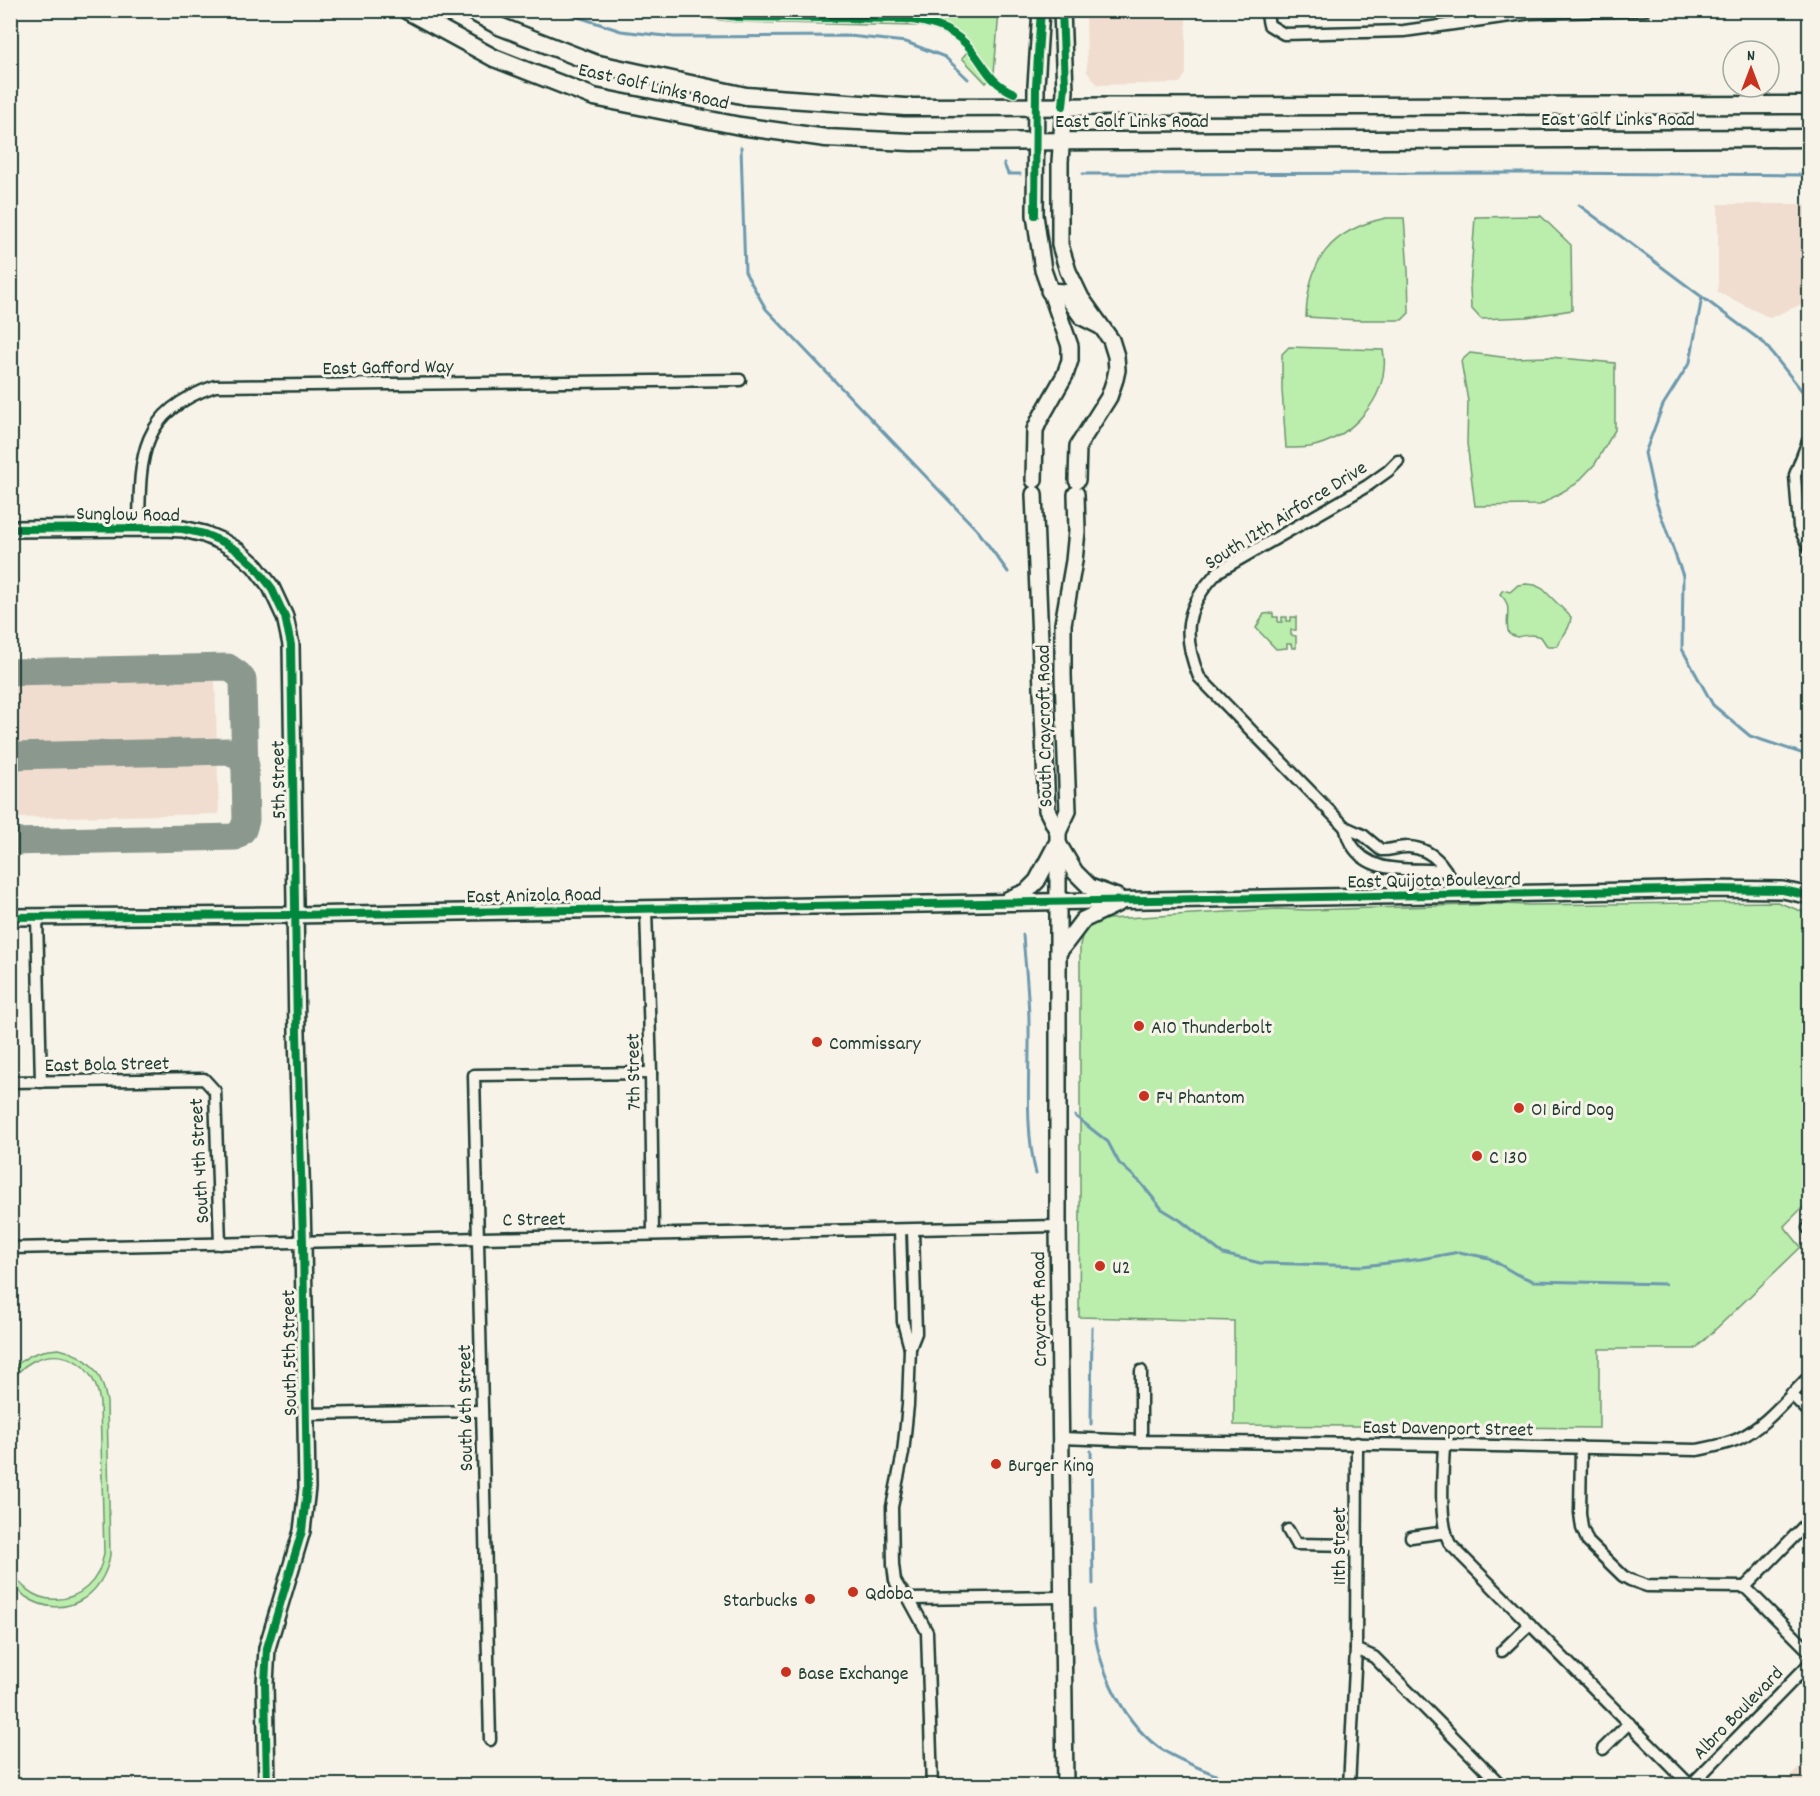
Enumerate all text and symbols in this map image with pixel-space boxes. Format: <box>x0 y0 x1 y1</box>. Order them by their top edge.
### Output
north arrow <box>1721 39 1781 99</box>
text: N <box>1747 45 1755 68</box>
street label: East Golf Links Road <box>575 57 731 119</box>
street label: East Golf Links Road <box>1541 107 1695 135</box>
street label: East Golf Links Road <box>1055 109 1209 137</box>
street label: East Gafford Way <box>322 354 455 384</box>
street label: South 12th Airforce Drive <box>1200 455 1373 578</box>
street label: Sunglow Road <box>76 501 180 531</box>
street label: South Craycroft Road <box>1031 644 1061 808</box>
street label: 5th Street <box>265 740 295 820</box>
street label: East Quijota Boulevard <box>1347 866 1521 898</box>
street label: East Anizola Road <box>466 882 602 912</box>
place label: A10 Thunderbolt <box>1151 1015 1272 1043</box>
marker: A10 Thunderbolt <box>1132 1019 1146 1033</box>
place label: Commissary <box>829 1031 922 1059</box>
street label: 7th Street <box>620 1033 650 1111</box>
marker: Commissary <box>810 1035 824 1049</box>
street label: East Bola Street <box>45 1051 170 1081</box>
place label: F4 Phantom <box>1156 1085 1245 1113</box>
marker: F4 Phantom <box>1137 1089 1151 1103</box>
street label: South 4th Street <box>184 1097 218 1224</box>
place label: O1 Bird Dog <box>1531 1097 1614 1125</box>
marker: O1 Bird Dog <box>1512 1101 1526 1115</box>
place label: C 130 <box>1489 1145 1528 1173</box>
marker: C 130 <box>1470 1149 1484 1163</box>
street label: C Street <box>502 1206 566 1236</box>
street label: Craycroft Road <box>1026 1251 1056 1367</box>
place label: U2 <box>1112 1255 1130 1283</box>
marker: U2 <box>1093 1259 1107 1273</box>
street label: South 5th Street <box>276 1289 306 1416</box>
street label: South 6th Street <box>452 1344 482 1472</box>
street label: East Davenport Street <box>1362 1415 1534 1445</box>
place label: Burger King <box>1008 1453 1094 1481</box>
marker: Burger King <box>989 1457 1003 1471</box>
street label: 11th Street <box>1327 1507 1355 1585</box>
place label: Qdoba <box>865 1581 914 1609</box>
marker: Qdoba <box>846 1585 860 1599</box>
place label: Starbucks <box>723 1588 798 1616</box>
marker: Starbucks <box>803 1592 817 1606</box>
place label: Base Exchange <box>798 1661 909 1689</box>
street label: Albro Boulevard <box>1687 1661 1791 1767</box>
marker: Base Exchange <box>779 1665 793 1679</box>

